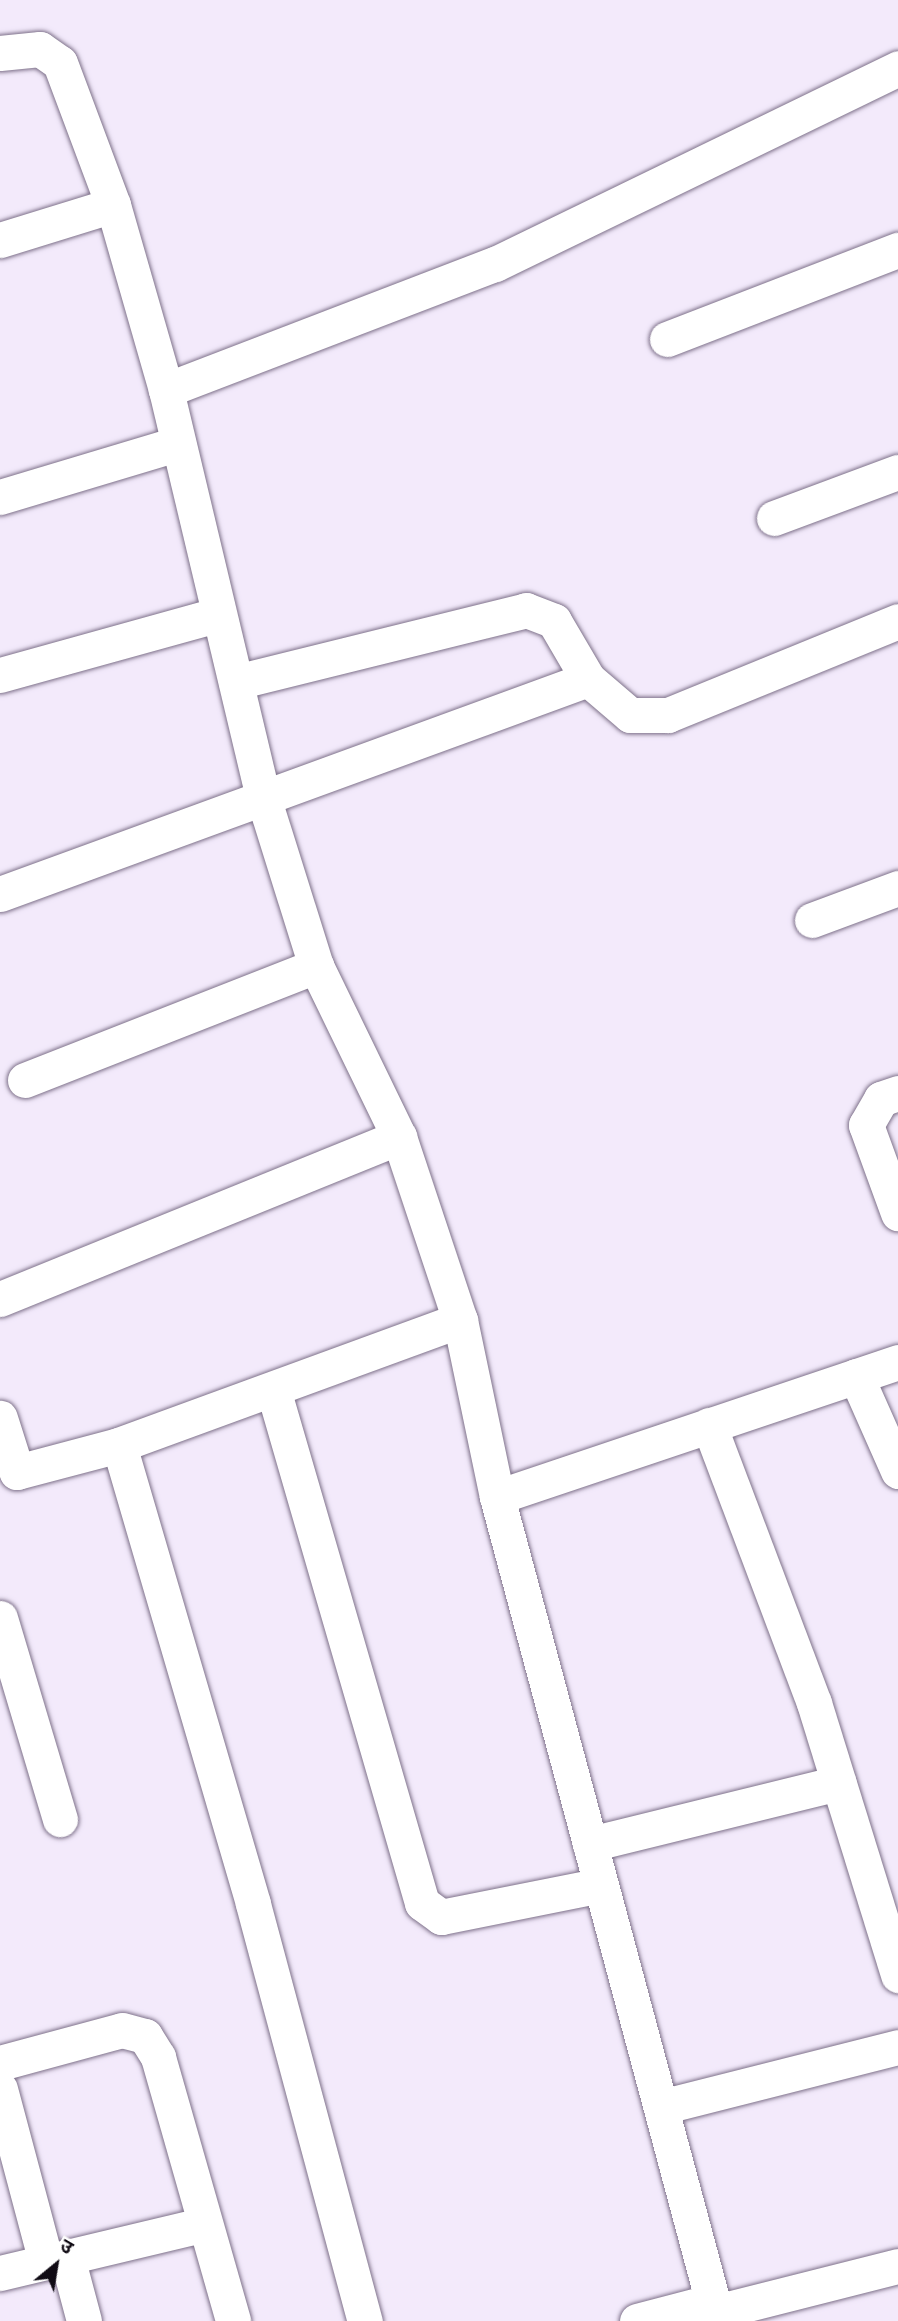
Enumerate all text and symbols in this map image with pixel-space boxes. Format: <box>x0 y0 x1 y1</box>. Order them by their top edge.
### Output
north arrow <box>21 2230 91 2300</box>
text: उ <box>57 2235 77 2258</box>

